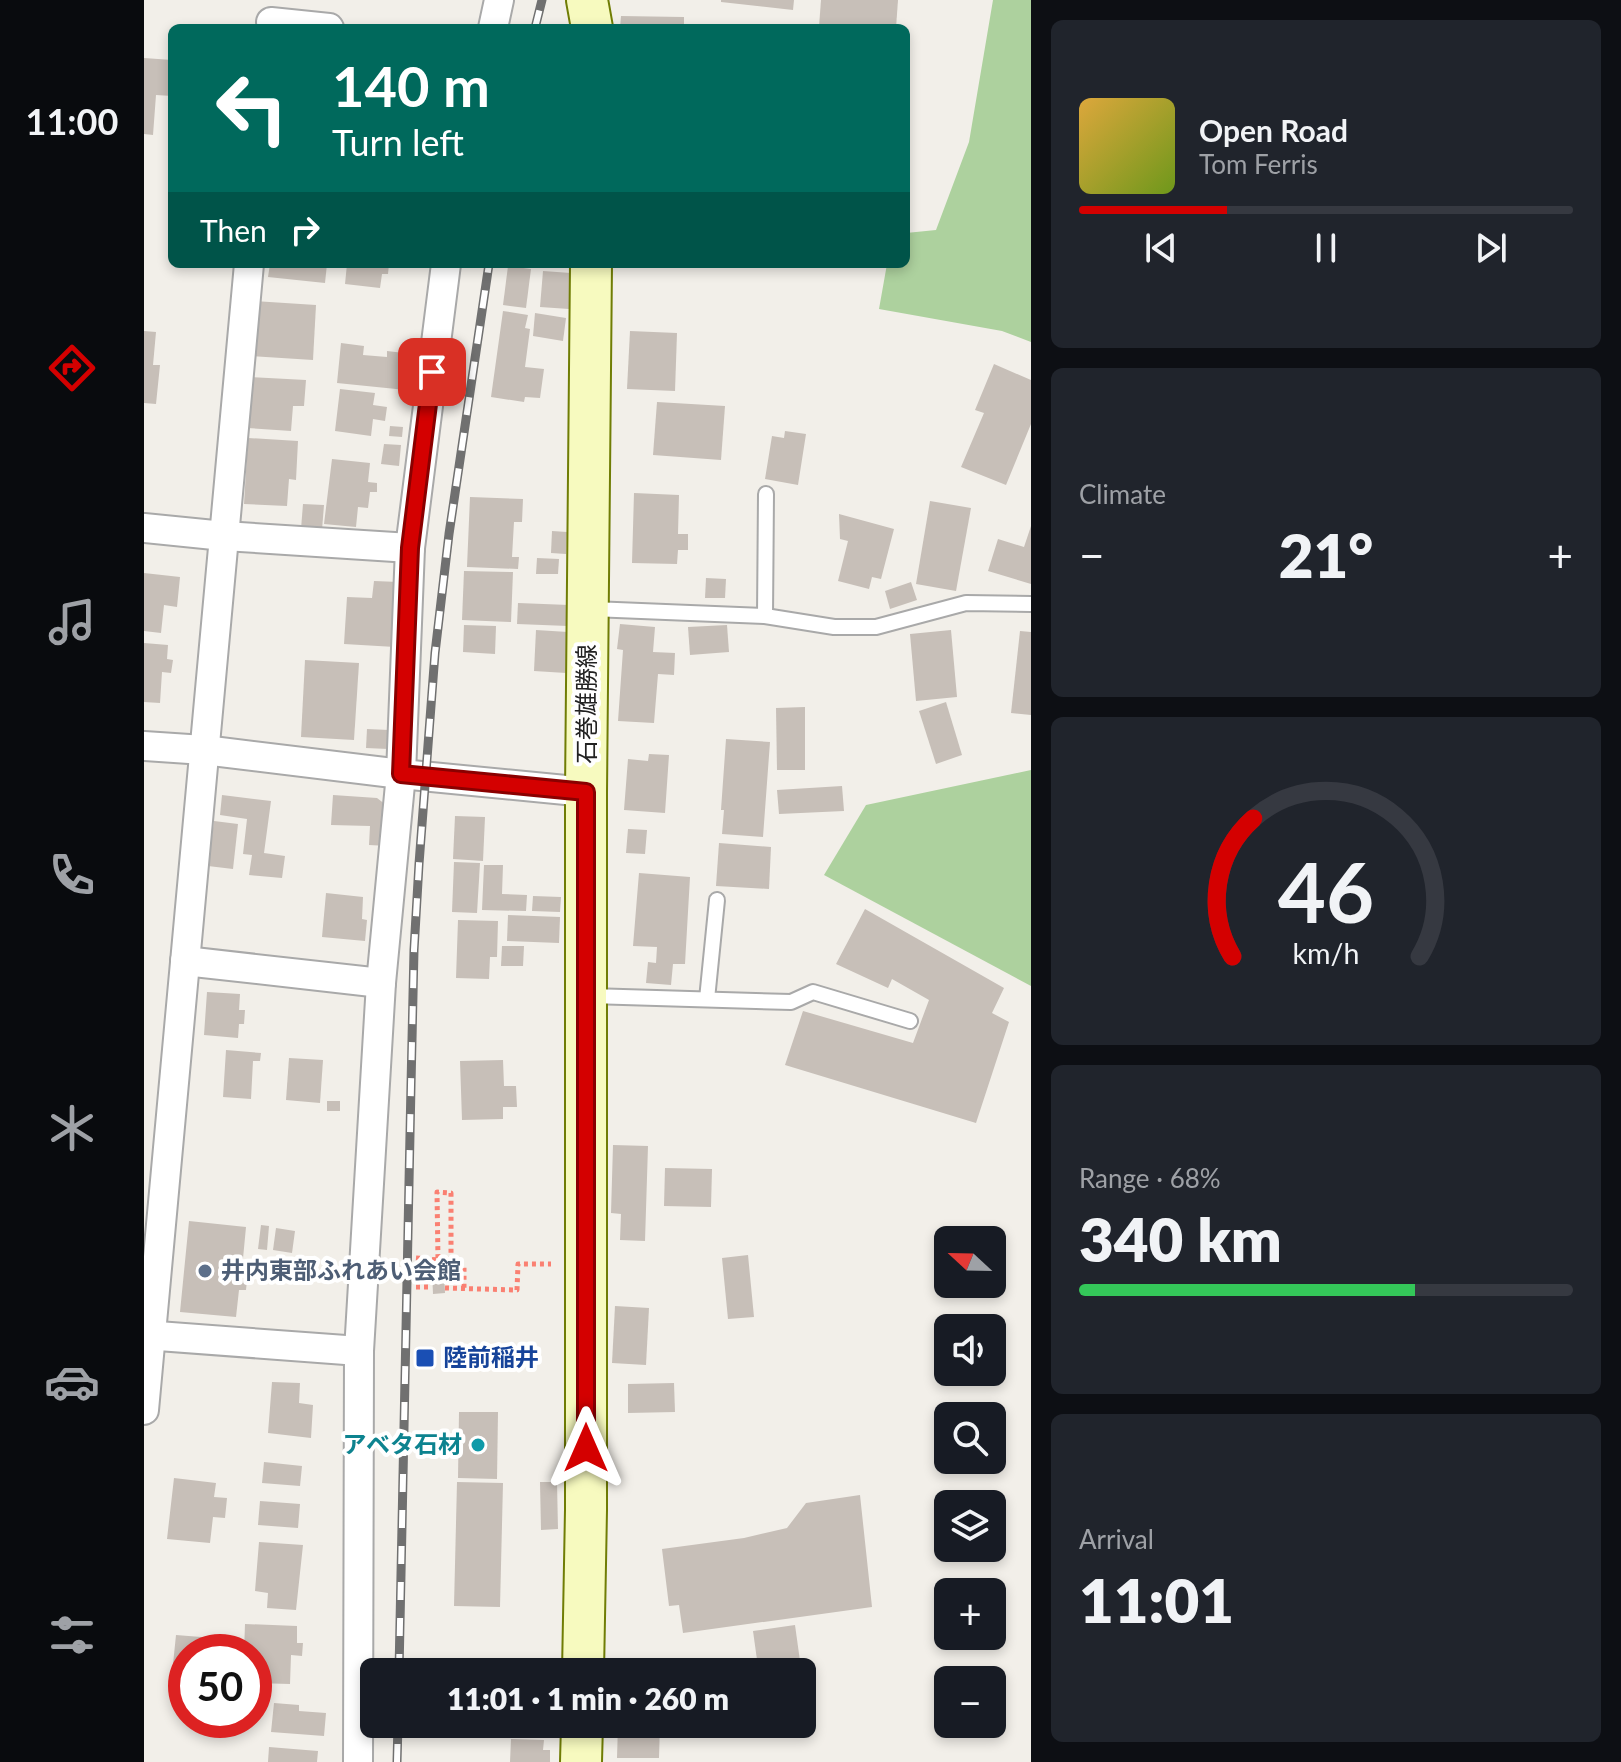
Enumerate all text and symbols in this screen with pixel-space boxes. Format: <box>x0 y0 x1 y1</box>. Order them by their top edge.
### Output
text: 140 m <box>332 52 490 119</box>
icon: left <box>200 56 304 160</box>
text: 11:00 <box>26 99 118 143</box>
text: Open Road <box>1199 112 1348 148</box>
text: Turn left <box>332 120 464 164</box>
text: Tom Ferris <box>1199 148 1318 180</box>
icon: right <box>283 208 327 252</box>
text: Then <box>200 212 267 248</box>
icon: previous <box>1139 226 1183 270</box>
icon: pause <box>1304 226 1348 270</box>
icon: next <box>1469 226 1513 270</box>
pin <box>398 338 466 406</box>
icon: directions <box>44 340 100 396</box>
icon: arrive <box>410 350 454 394</box>
text: Climate <box>1079 478 1166 510</box>
text: 21° <box>1279 519 1373 591</box>
text: − <box>1079 529 1105 581</box>
text: + <box>1547 529 1573 581</box>
icon: music <box>44 594 100 650</box>
street label: 石巻雄勝線 <box>571 644 600 764</box>
text: 46 <box>1278 841 1374 941</box>
icon: phone <box>44 847 100 903</box>
text: km/h <box>1293 936 1359 970</box>
icon: climate <box>44 1100 100 1156</box>
text: Range · 68% <box>1079 1162 1221 1194</box>
text: 340 km <box>1079 1203 1282 1275</box>
north arrow <box>934 1226 1006 1298</box>
map controls <box>934 1226 1006 1738</box>
place label: 井内東部ふれあい会館 <box>221 1255 461 1284</box>
marker: 井内東部ふれあい会館 <box>196 1262 214 1280</box>
button: sound <box>934 1314 1006 1386</box>
place label: 陸前稲井 <box>443 1342 539 1371</box>
marker: 陸前稲井 <box>414 1347 436 1369</box>
icon: car <box>44 1354 100 1410</box>
button: search <box>934 1402 1006 1474</box>
position arrow <box>544 1406 628 1490</box>
place label: アベタ石材 <box>342 1429 462 1458</box>
marker: アベタ石材 <box>469 1436 487 1454</box>
button: layers <box>934 1490 1006 1562</box>
text: Arrival <box>1079 1523 1154 1555</box>
text: 11:01 <box>1079 1564 1234 1636</box>
button: + <box>934 1578 1006 1650</box>
icon: filters <box>44 1607 100 1663</box>
speed limit sign: 50 <box>168 1634 272 1738</box>
button: − <box>934 1666 1006 1738</box>
text: 11:01 · 1 min · 260 m <box>447 1680 729 1716</box>

